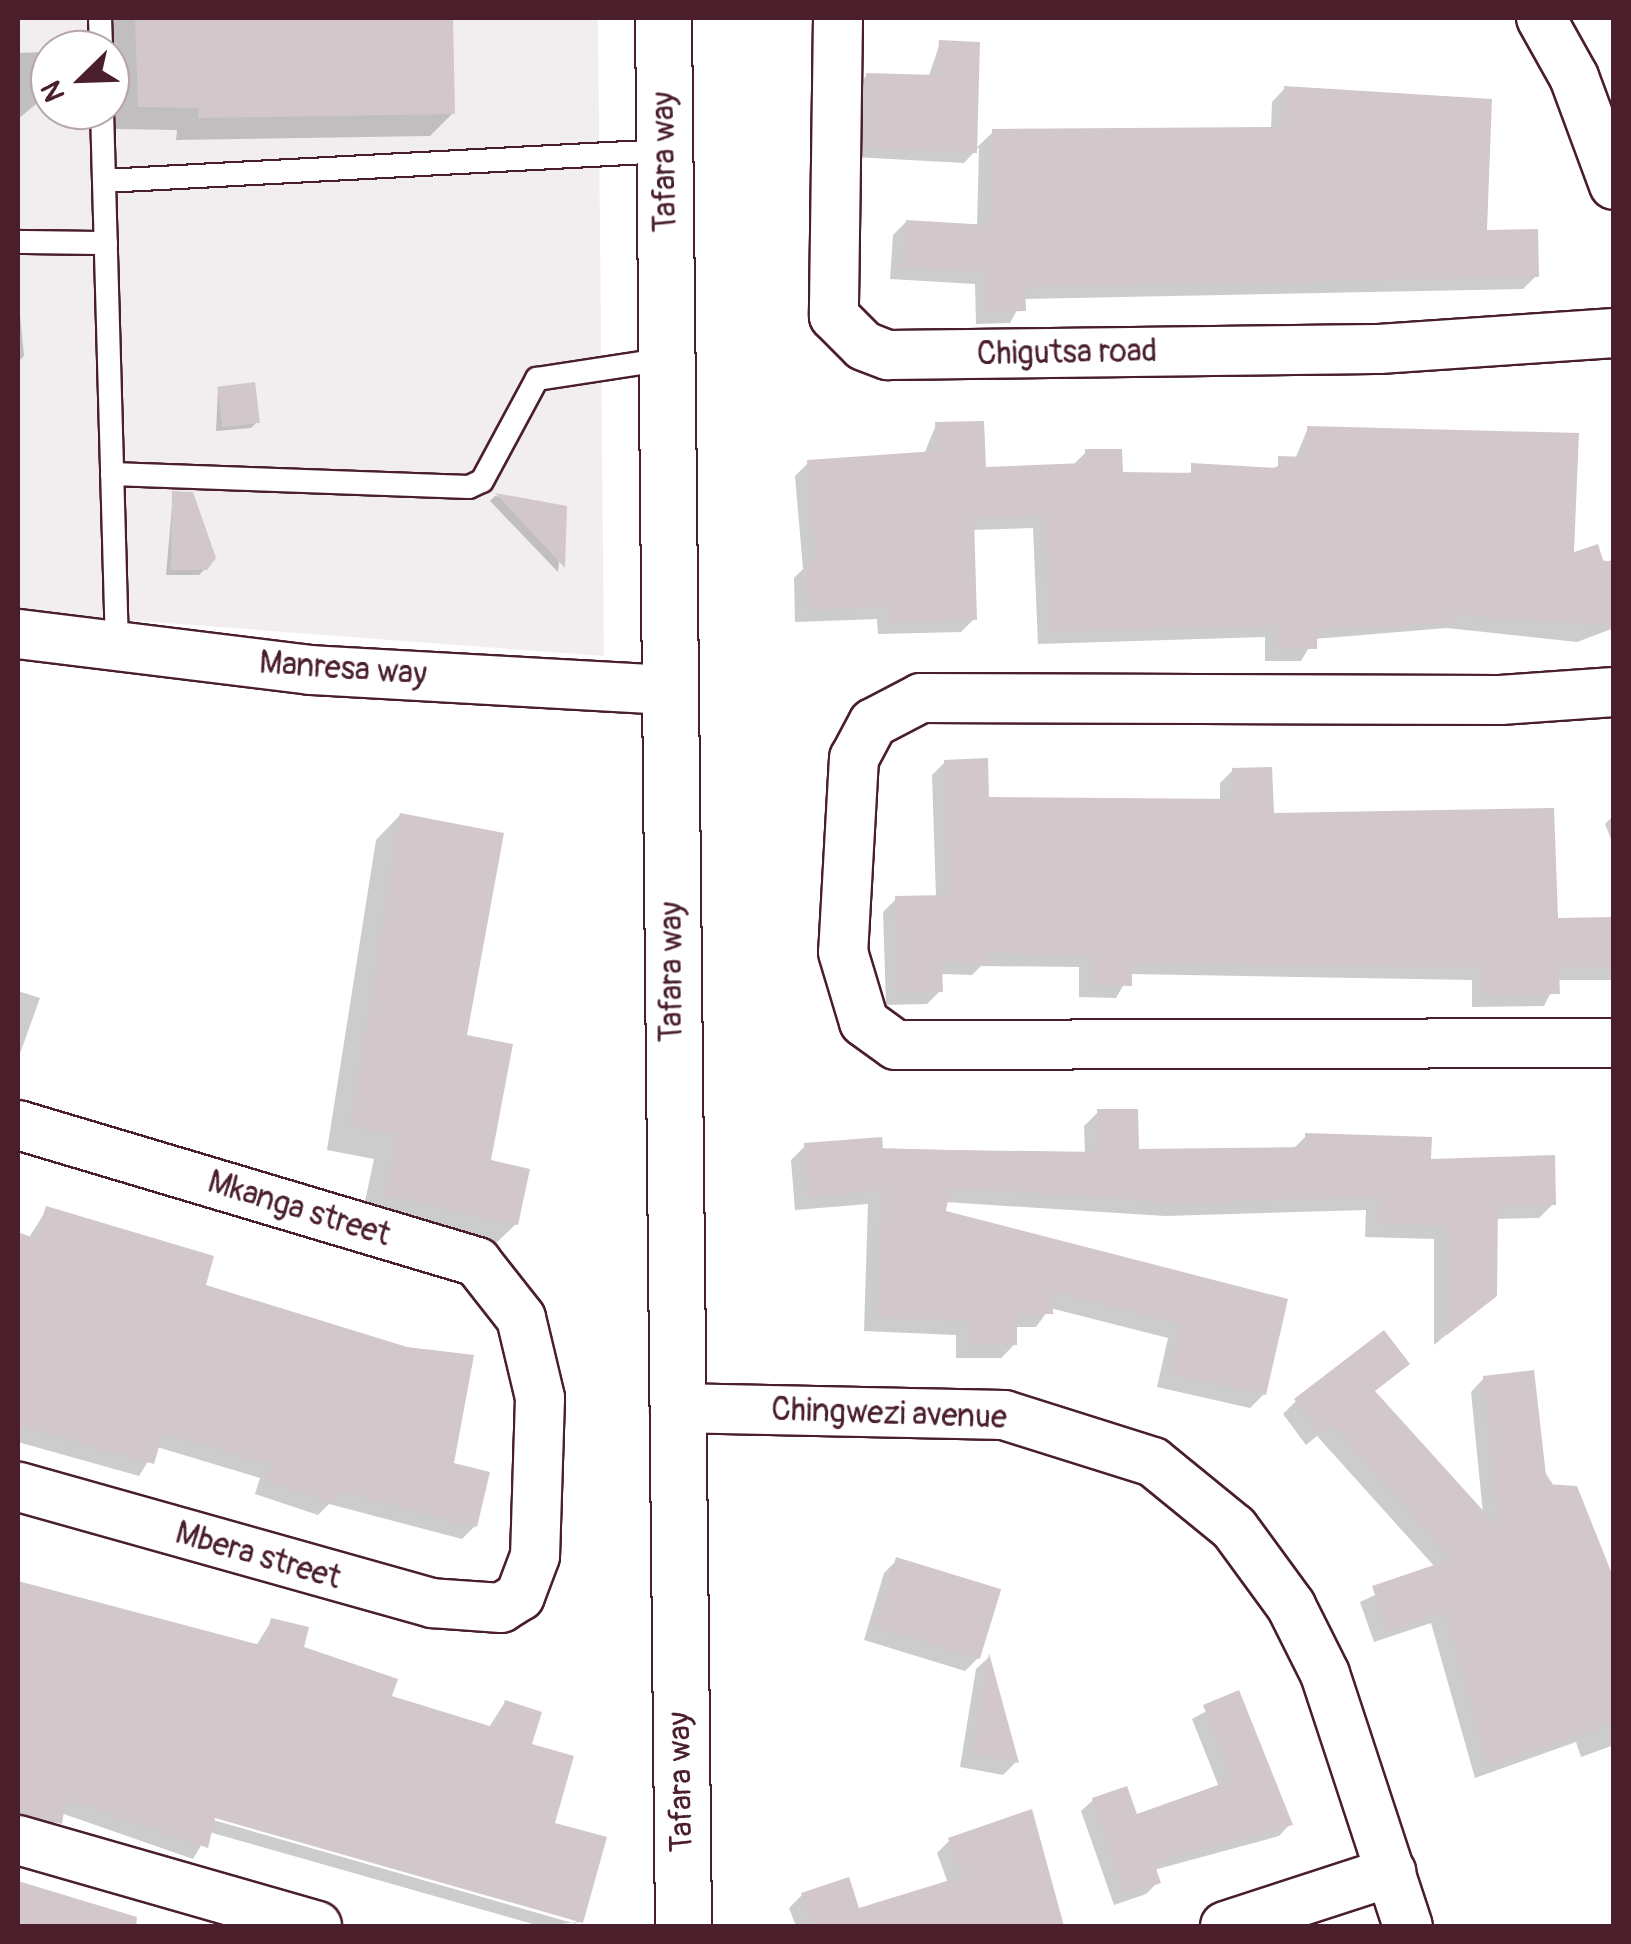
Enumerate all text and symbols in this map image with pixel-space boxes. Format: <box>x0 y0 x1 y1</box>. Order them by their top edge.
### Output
north arrow <box>30 30 130 130</box>
text: N <box>34 76 74 107</box>
street label: Tafara way <box>645 91 685 233</box>
street label: Chigutsa road <box>976 332 1158 374</box>
street label: Manresa way <box>258 644 428 694</box>
street label: Tafara way <box>653 902 691 1042</box>
street label: Mkanga street <box>203 1163 395 1255</box>
street label: Chingwezi avenue <box>771 1391 1007 1437</box>
street label: Mbera street <box>171 1514 345 1598</box>
street label: Tafara way <box>661 1711 701 1853</box>

